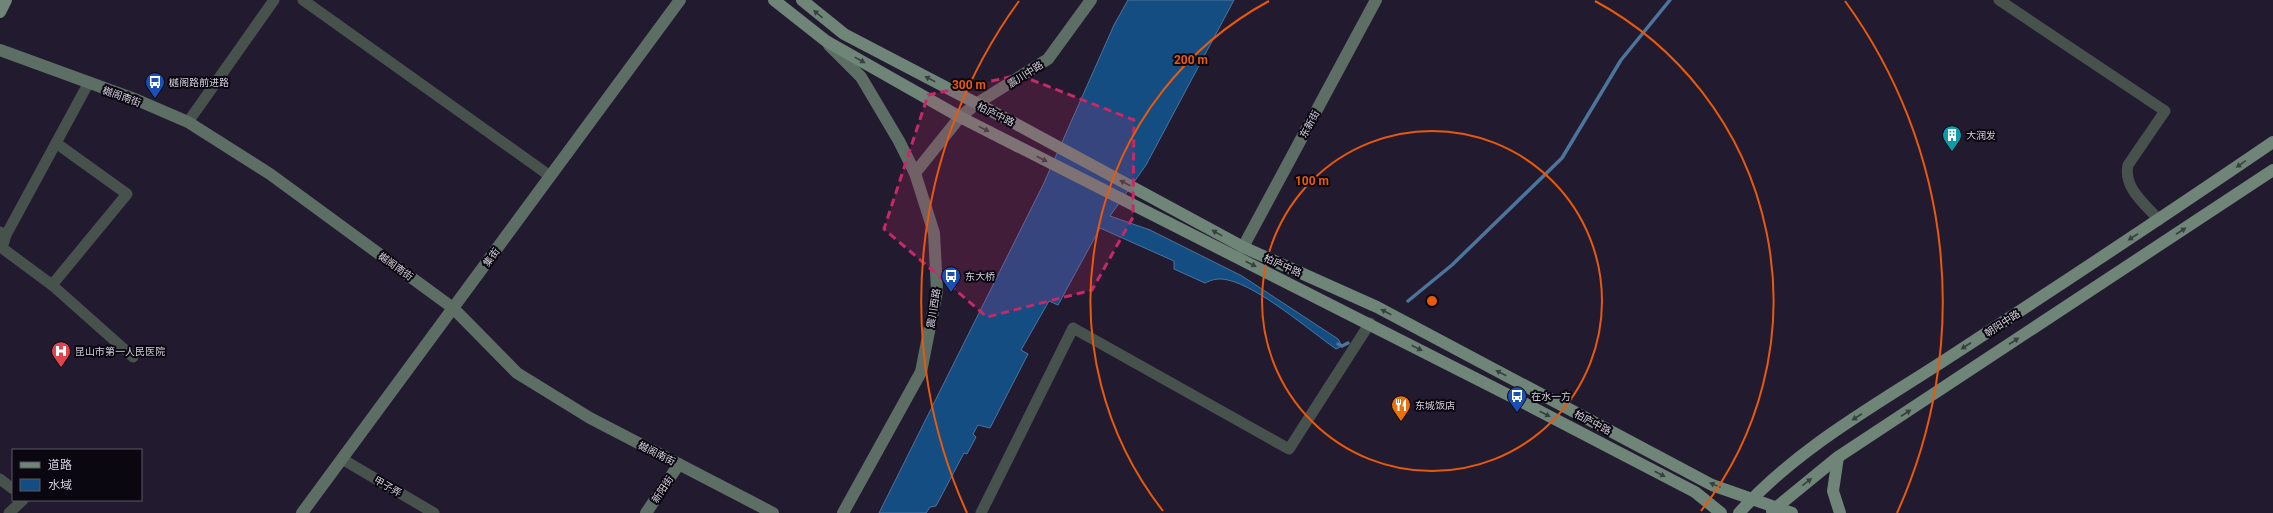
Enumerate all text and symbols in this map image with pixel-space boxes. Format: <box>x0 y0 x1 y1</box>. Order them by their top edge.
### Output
one-way arrow <box>812 9 823 18</box>
text: 200 m <box>1174 53 1208 67</box>
one-way arrow <box>854 57 865 64</box>
street label: 震川中路 <box>1005 59 1045 90</box>
bus stop icon: 樾阁路前进路 <box>144 71 166 99</box>
one-way arrow <box>924 76 936 82</box>
place label: 樾阁路前进路 <box>169 77 229 88</box>
text: 300 m <box>952 78 986 92</box>
street label: 樾阁南街 <box>101 84 143 108</box>
street label: 柏庐中路 <box>975 101 1016 128</box>
street label: 东新街 <box>1298 108 1321 140</box>
building icon: 大润发 <box>1941 124 1963 152</box>
one-way arrow <box>978 126 990 132</box>
place label: 大润发 <box>1966 130 1996 141</box>
one-way arrow <box>1036 155 1048 162</box>
one-way arrow <box>2236 160 2246 168</box>
text: 100 m <box>1295 174 1329 188</box>
one-way arrow <box>1120 179 1131 186</box>
one-way arrow <box>2176 227 2186 235</box>
one-way arrow <box>1212 230 1223 237</box>
one-way arrow <box>2128 233 2138 241</box>
street label: 集街 <box>481 246 502 269</box>
street label: 樾阁南街 <box>376 250 415 283</box>
street label: 柏庐中路 <box>1262 252 1303 279</box>
one-way arrow <box>1245 261 1257 267</box>
bus stop icon: 东大桥 <box>940 265 962 293</box>
place label: 东大桥 <box>965 271 995 282</box>
street label: 震川西路 <box>925 287 942 329</box>
centre of rings <box>1425 294 1439 308</box>
street label: 朝阳中路 <box>1983 308 2022 339</box>
one-way arrow <box>1380 309 1392 315</box>
one-way arrow <box>2009 337 2019 345</box>
hospital icon: 昆山市第一人民医院 <box>50 340 72 368</box>
one-way arrow <box>1961 342 1971 350</box>
one-way arrow <box>1411 345 1423 351</box>
place label: 昆山市第一人民医院 <box>75 346 165 357</box>
one-way arrow <box>1495 370 1506 376</box>
bus stop icon: 在水一方 <box>1506 385 1528 413</box>
place label: 在水一方 <box>1531 391 1571 402</box>
restaurant icon: 东城饭店 <box>1390 394 1412 422</box>
place label: 东城饭店 <box>1415 400 1455 411</box>
street label: 柏庐中路 <box>1573 408 1613 437</box>
one-way arrow <box>1900 409 1911 417</box>
one-way arrow <box>1539 410 1551 417</box>
one-way arrow <box>1851 414 1863 421</box>
street label: 樾阁南街 <box>636 439 677 467</box>
legend <box>12 449 142 501</box>
text: 道路 <box>48 458 72 472</box>
one-way arrow <box>1654 471 1666 477</box>
street label: 甲子弄 <box>372 474 403 499</box>
street label: 新阳街 <box>649 474 675 505</box>
text: 水域 <box>48 478 72 492</box>
one-way arrow <box>1801 478 1812 486</box>
one-way arrow <box>1708 482 1720 488</box>

